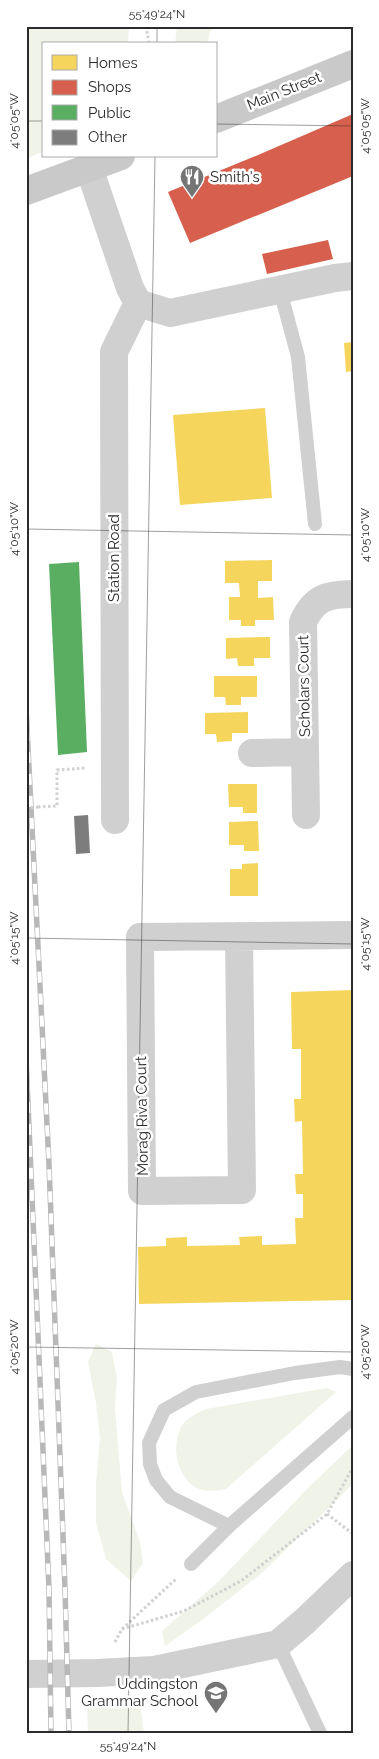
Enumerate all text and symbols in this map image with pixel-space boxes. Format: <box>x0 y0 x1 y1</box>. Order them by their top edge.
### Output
text: 55°49'24"N <box>129 7 185 21</box>
legend <box>42 42 218 158</box>
text: Homes <box>88 54 138 72</box>
street label: Main Street <box>244 68 324 114</box>
text: Shops <box>88 78 131 96</box>
text: 4°05'05"W <box>7 93 21 149</box>
text: 4°05'05"W <box>358 98 372 154</box>
text: Public <box>88 104 131 122</box>
text: Other <box>88 128 128 146</box>
restaurant icon: Smith's <box>179 164 205 198</box>
place label: Smith's <box>210 168 260 186</box>
text: 4°05'10"W <box>7 502 21 556</box>
text: 4°05'10"W <box>358 508 372 562</box>
street label: Station Road <box>105 514 123 602</box>
street label: Scholars Court <box>294 635 314 737</box>
text: 4°05'15"W <box>7 911 21 965</box>
text: 4°05'15"W <box>358 917 372 971</box>
street label: Morag Riva Court <box>132 1056 152 1176</box>
text: 4°05'20"W <box>7 1319 21 1375</box>
text: 4°05'20"W <box>358 1324 372 1380</box>
place label: Uddingston Grammar School <box>81 1675 199 1710</box>
school or university icon: Uddingston Grammar School <box>203 1680 229 1714</box>
text: 55°49'24"N <box>100 1739 156 1753</box>

